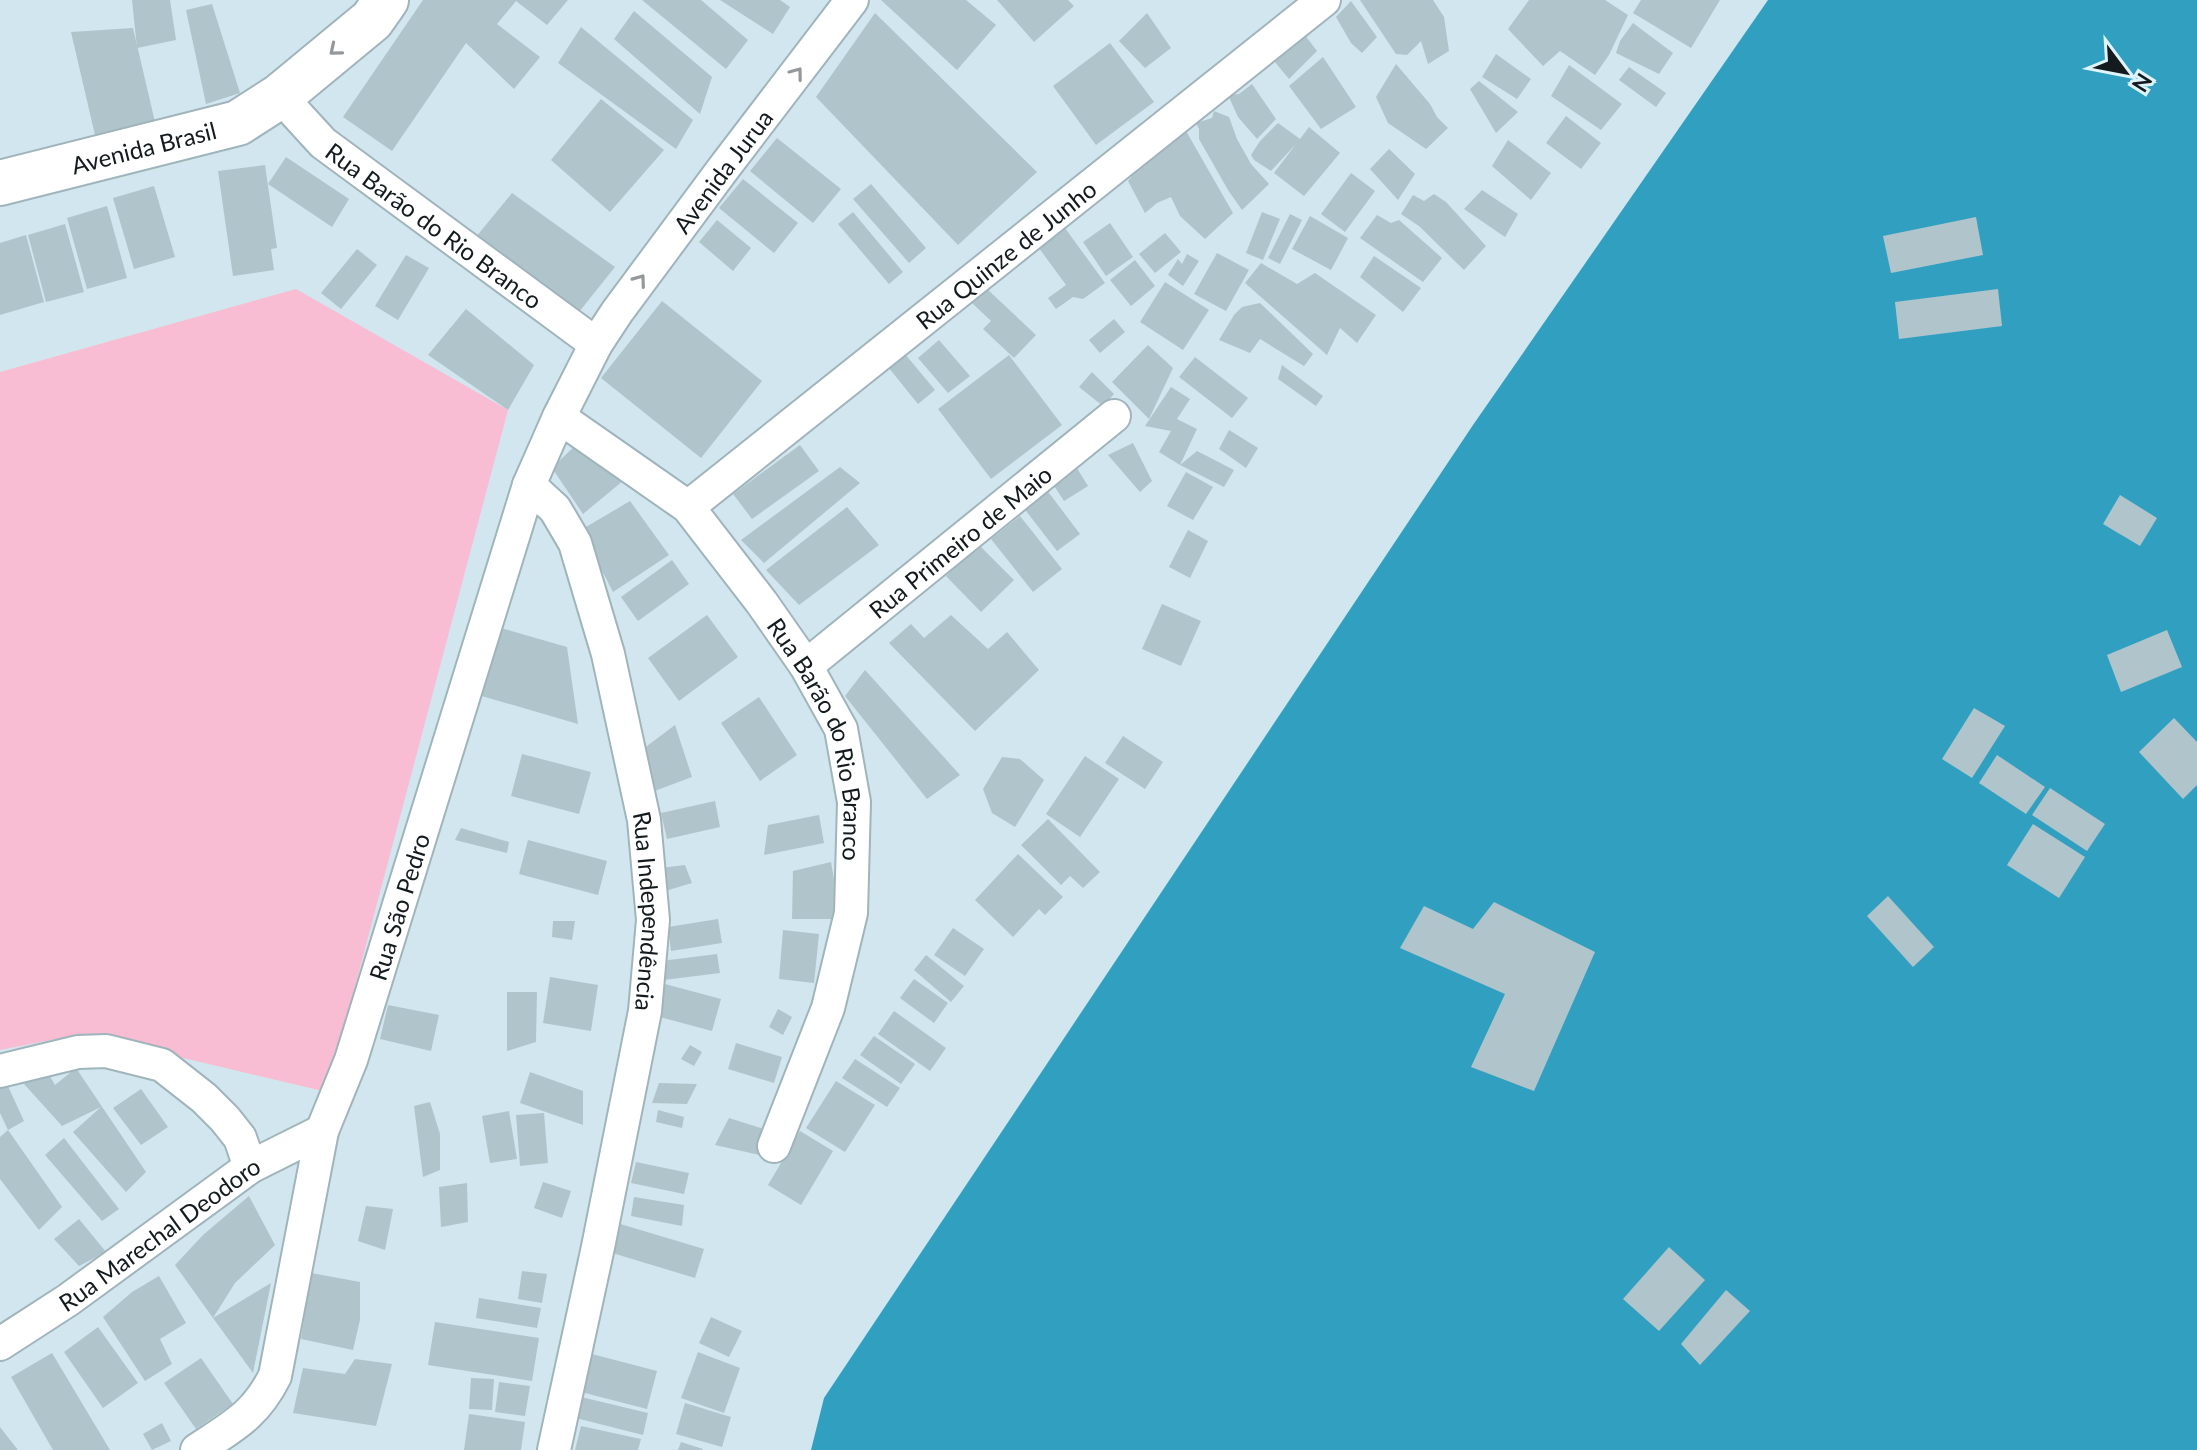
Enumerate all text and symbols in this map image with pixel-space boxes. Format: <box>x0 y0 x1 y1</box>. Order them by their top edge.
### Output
north arrow <box>2085 32 2165 112</box>
one-way arrow <box>330 40 344 55</box>
one-way arrow <box>787 67 801 81</box>
text: N <box>2126 69 2158 97</box>
street label: Avenida Jurua <box>666 103 778 238</box>
street label: Avenida Brasil <box>68 115 219 179</box>
street label: Rua Barão do Rio Branco <box>321 136 548 314</box>
street label: Rua Quinze de Junho <box>910 173 1101 335</box>
one-way arrow <box>631 275 645 289</box>
street label: Rua Primeiro de Maio <box>863 459 1057 624</box>
street label: Rua Barão do Rio Branco <box>762 612 868 861</box>
street label: Rua Independência <box>628 808 668 1012</box>
street label: Rua São Pedro <box>362 830 435 984</box>
street label: Rua Marechal Deodoro <box>53 1150 265 1317</box>

